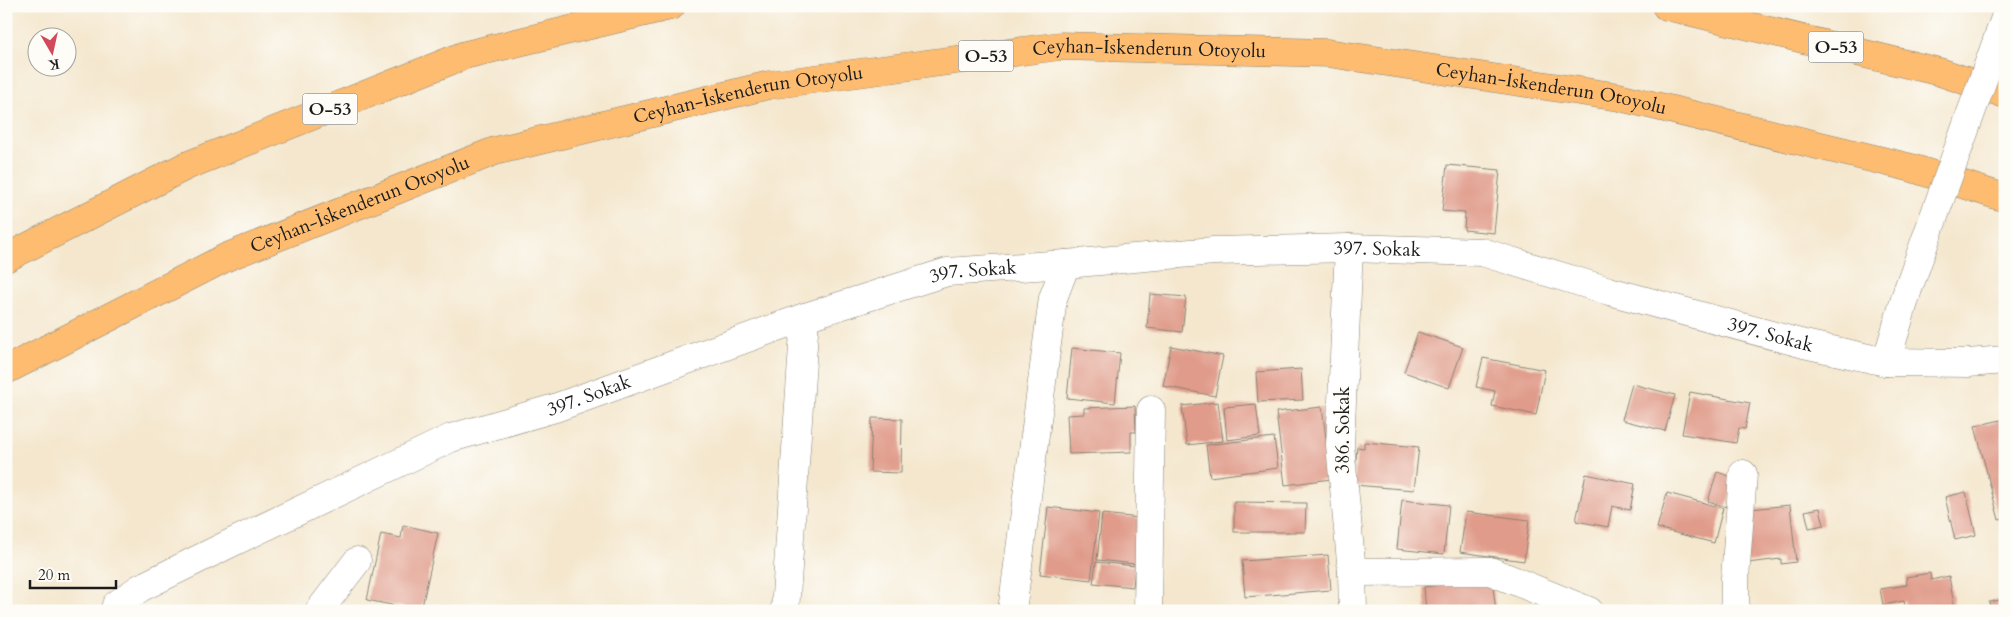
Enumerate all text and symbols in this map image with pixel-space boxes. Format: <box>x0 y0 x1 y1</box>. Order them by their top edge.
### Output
north arrow <box>28 28 78 78</box>
road number: O-53 <box>1808 32 1864 62</box>
street label: Ceyhan-İskenderun Otoyolu <box>1031 33 1266 64</box>
road number: O-53 <box>958 40 1014 72</box>
text: K <box>46 54 61 75</box>
street label: Ceyhan-İskenderun Otoyolu <box>1434 56 1669 121</box>
street label: Ceyhan-İskenderun Otoyolu <box>631 60 865 130</box>
road number: O-53 <box>302 94 358 125</box>
street label: Ceyhan-İskenderun Otoyolu <box>246 149 473 260</box>
street label: 397. Sokak <box>1333 235 1422 263</box>
street label: 397. Sokak <box>926 254 1018 290</box>
street label: 397. Sokak <box>1725 311 1816 359</box>
street label: 397. Sokak <box>544 368 635 423</box>
street label: 386. Sokak <box>1330 385 1356 474</box>
scale bar <box>30 557 116 589</box>
text: 20 m <box>38 565 70 585</box>

